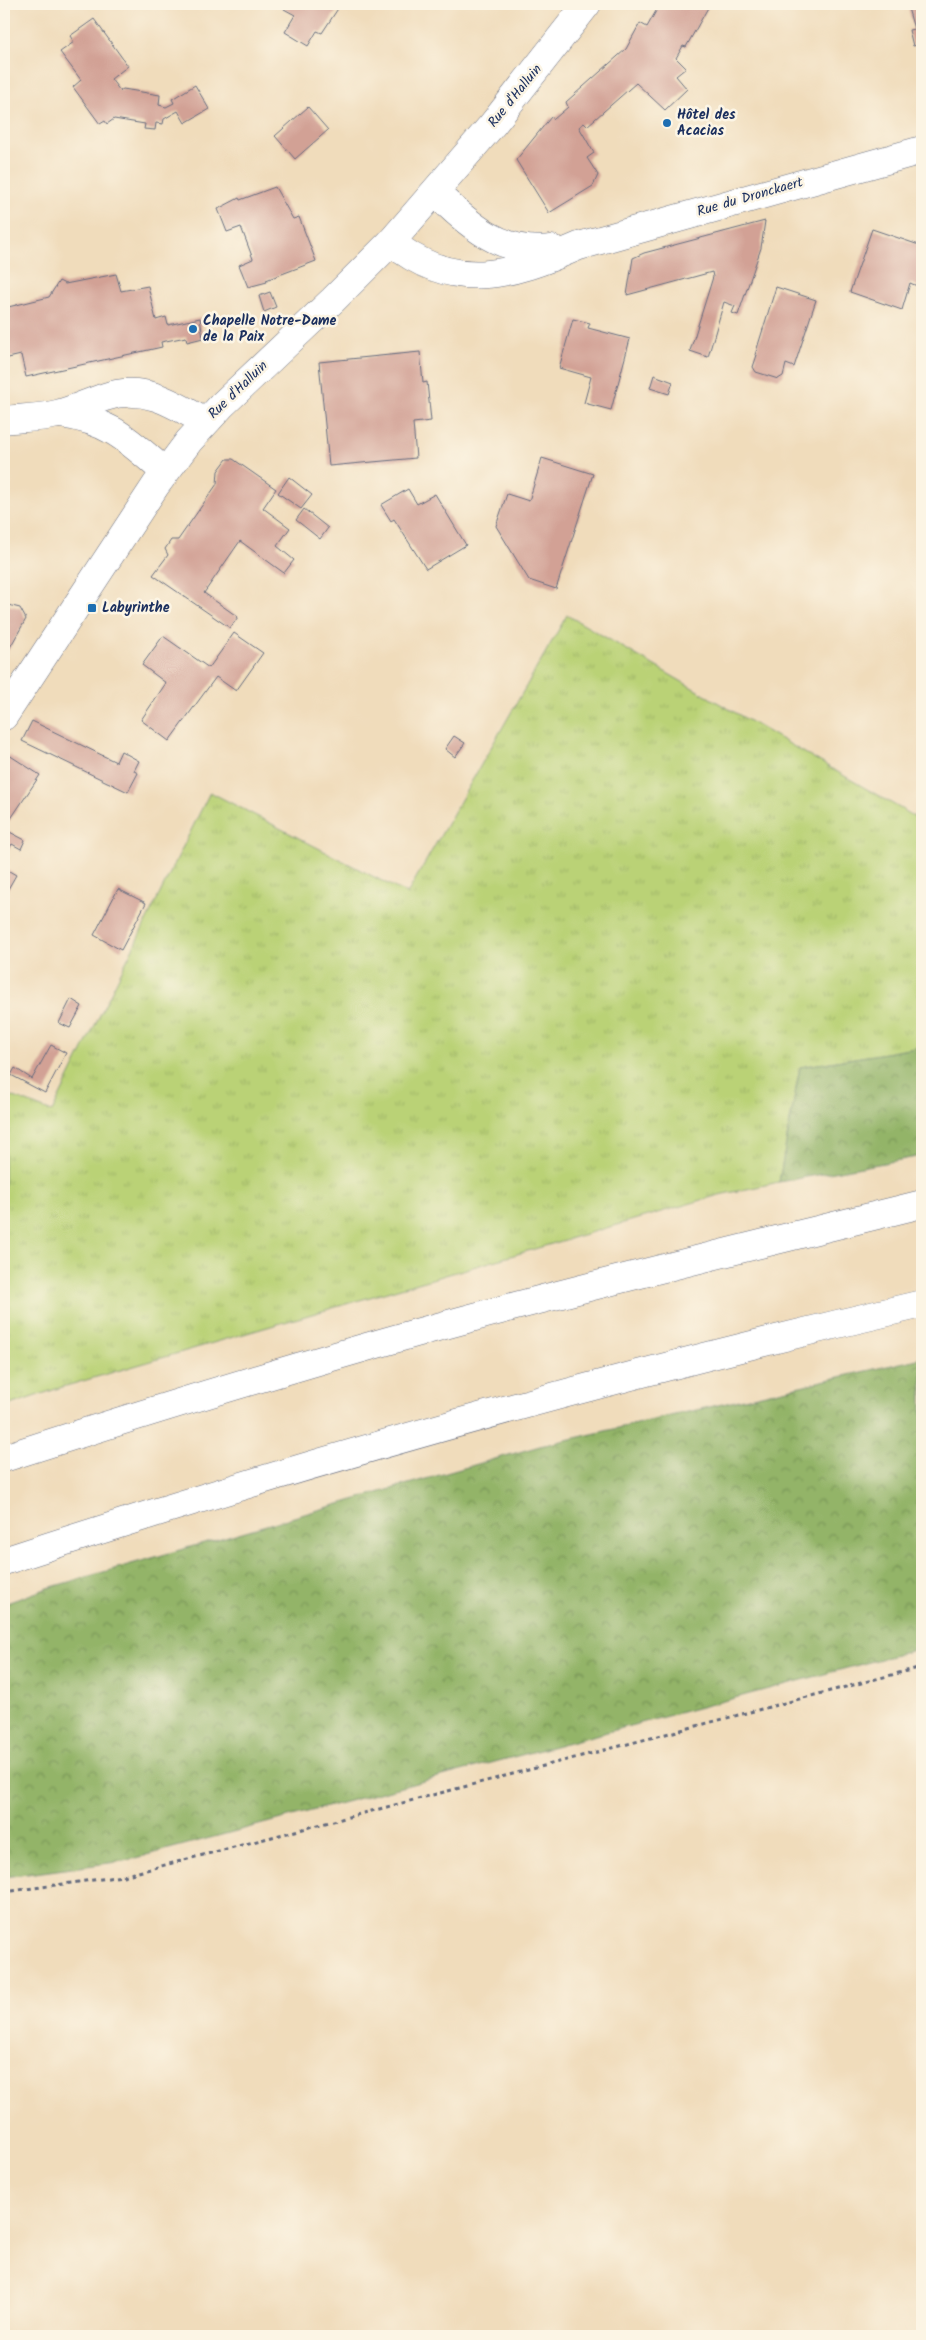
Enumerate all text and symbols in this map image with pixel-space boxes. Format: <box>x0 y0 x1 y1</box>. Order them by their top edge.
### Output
street label: Rue d'Halluin <box>482 59 548 133</box>
place label: Hôtel des Acacias <box>677 104 736 142</box>
marker: Hôtel des Acacias <box>661 117 673 129</box>
street label: Rue du Dronckaert <box>694 171 806 223</box>
place label: Chapelle Notre-Dame de la Paix <box>203 310 336 348</box>
marker: Chapelle Notre-Dame de la Paix <box>187 323 199 335</box>
street label: Rue d'Halluin <box>203 356 273 424</box>
place label: Labyrinthe <box>102 597 170 619</box>
marker: Labyrinthe <box>86 602 98 614</box>

